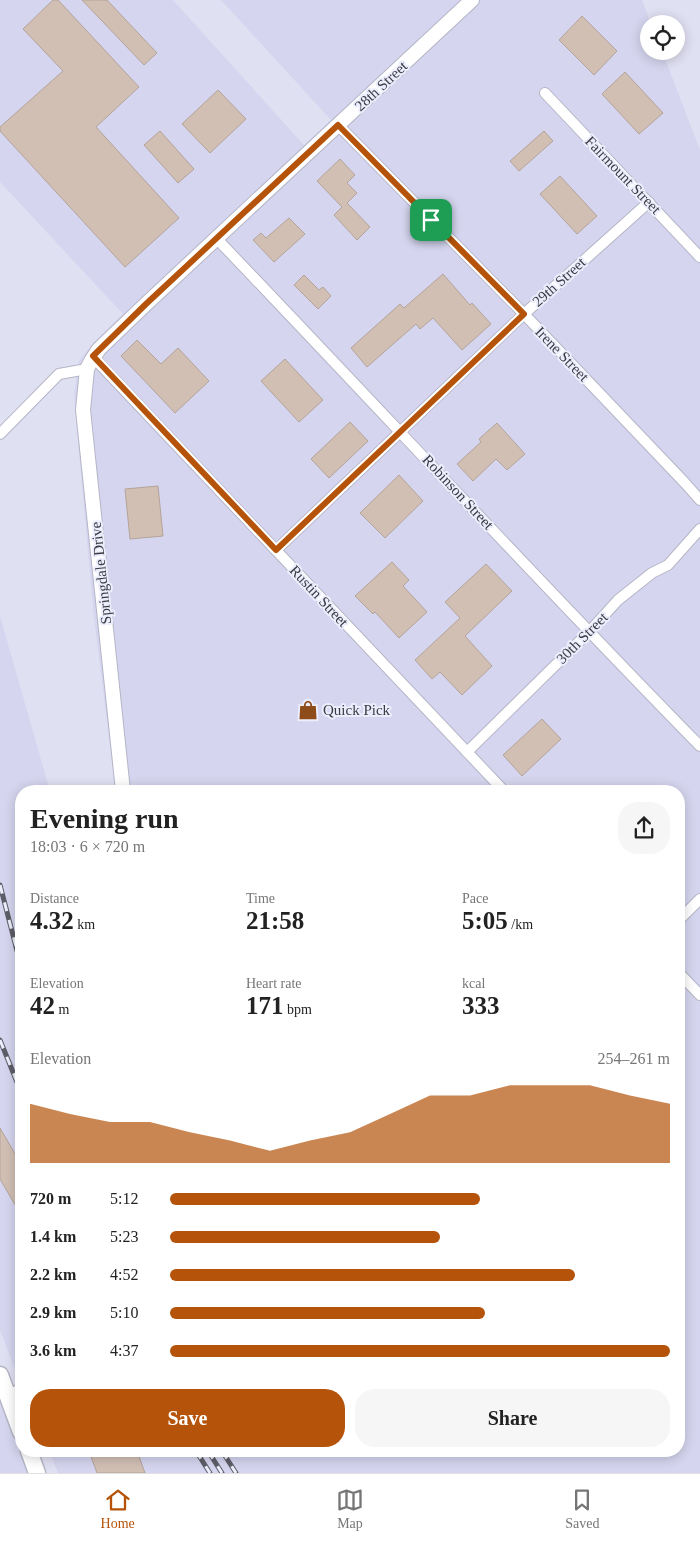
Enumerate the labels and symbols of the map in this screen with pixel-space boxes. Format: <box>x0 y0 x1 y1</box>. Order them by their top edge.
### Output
street label: 28th Street <box>352 57 411 114</box>
street label: Fairmount Street <box>582 133 664 218</box>
pin <box>410 199 452 241</box>
street label: 29th Street <box>529 254 589 310</box>
street label: Irene Street <box>532 323 592 385</box>
street label: Robinson Street <box>419 451 497 533</box>
street label: Springdale Drive <box>88 521 114 625</box>
street label: Rustin Street <box>287 562 352 631</box>
street label: 30th Street <box>553 609 611 667</box>
shop icon: Quick Pick <box>297 699 319 721</box>
place label: Quick Pick <box>323 702 391 718</box>

